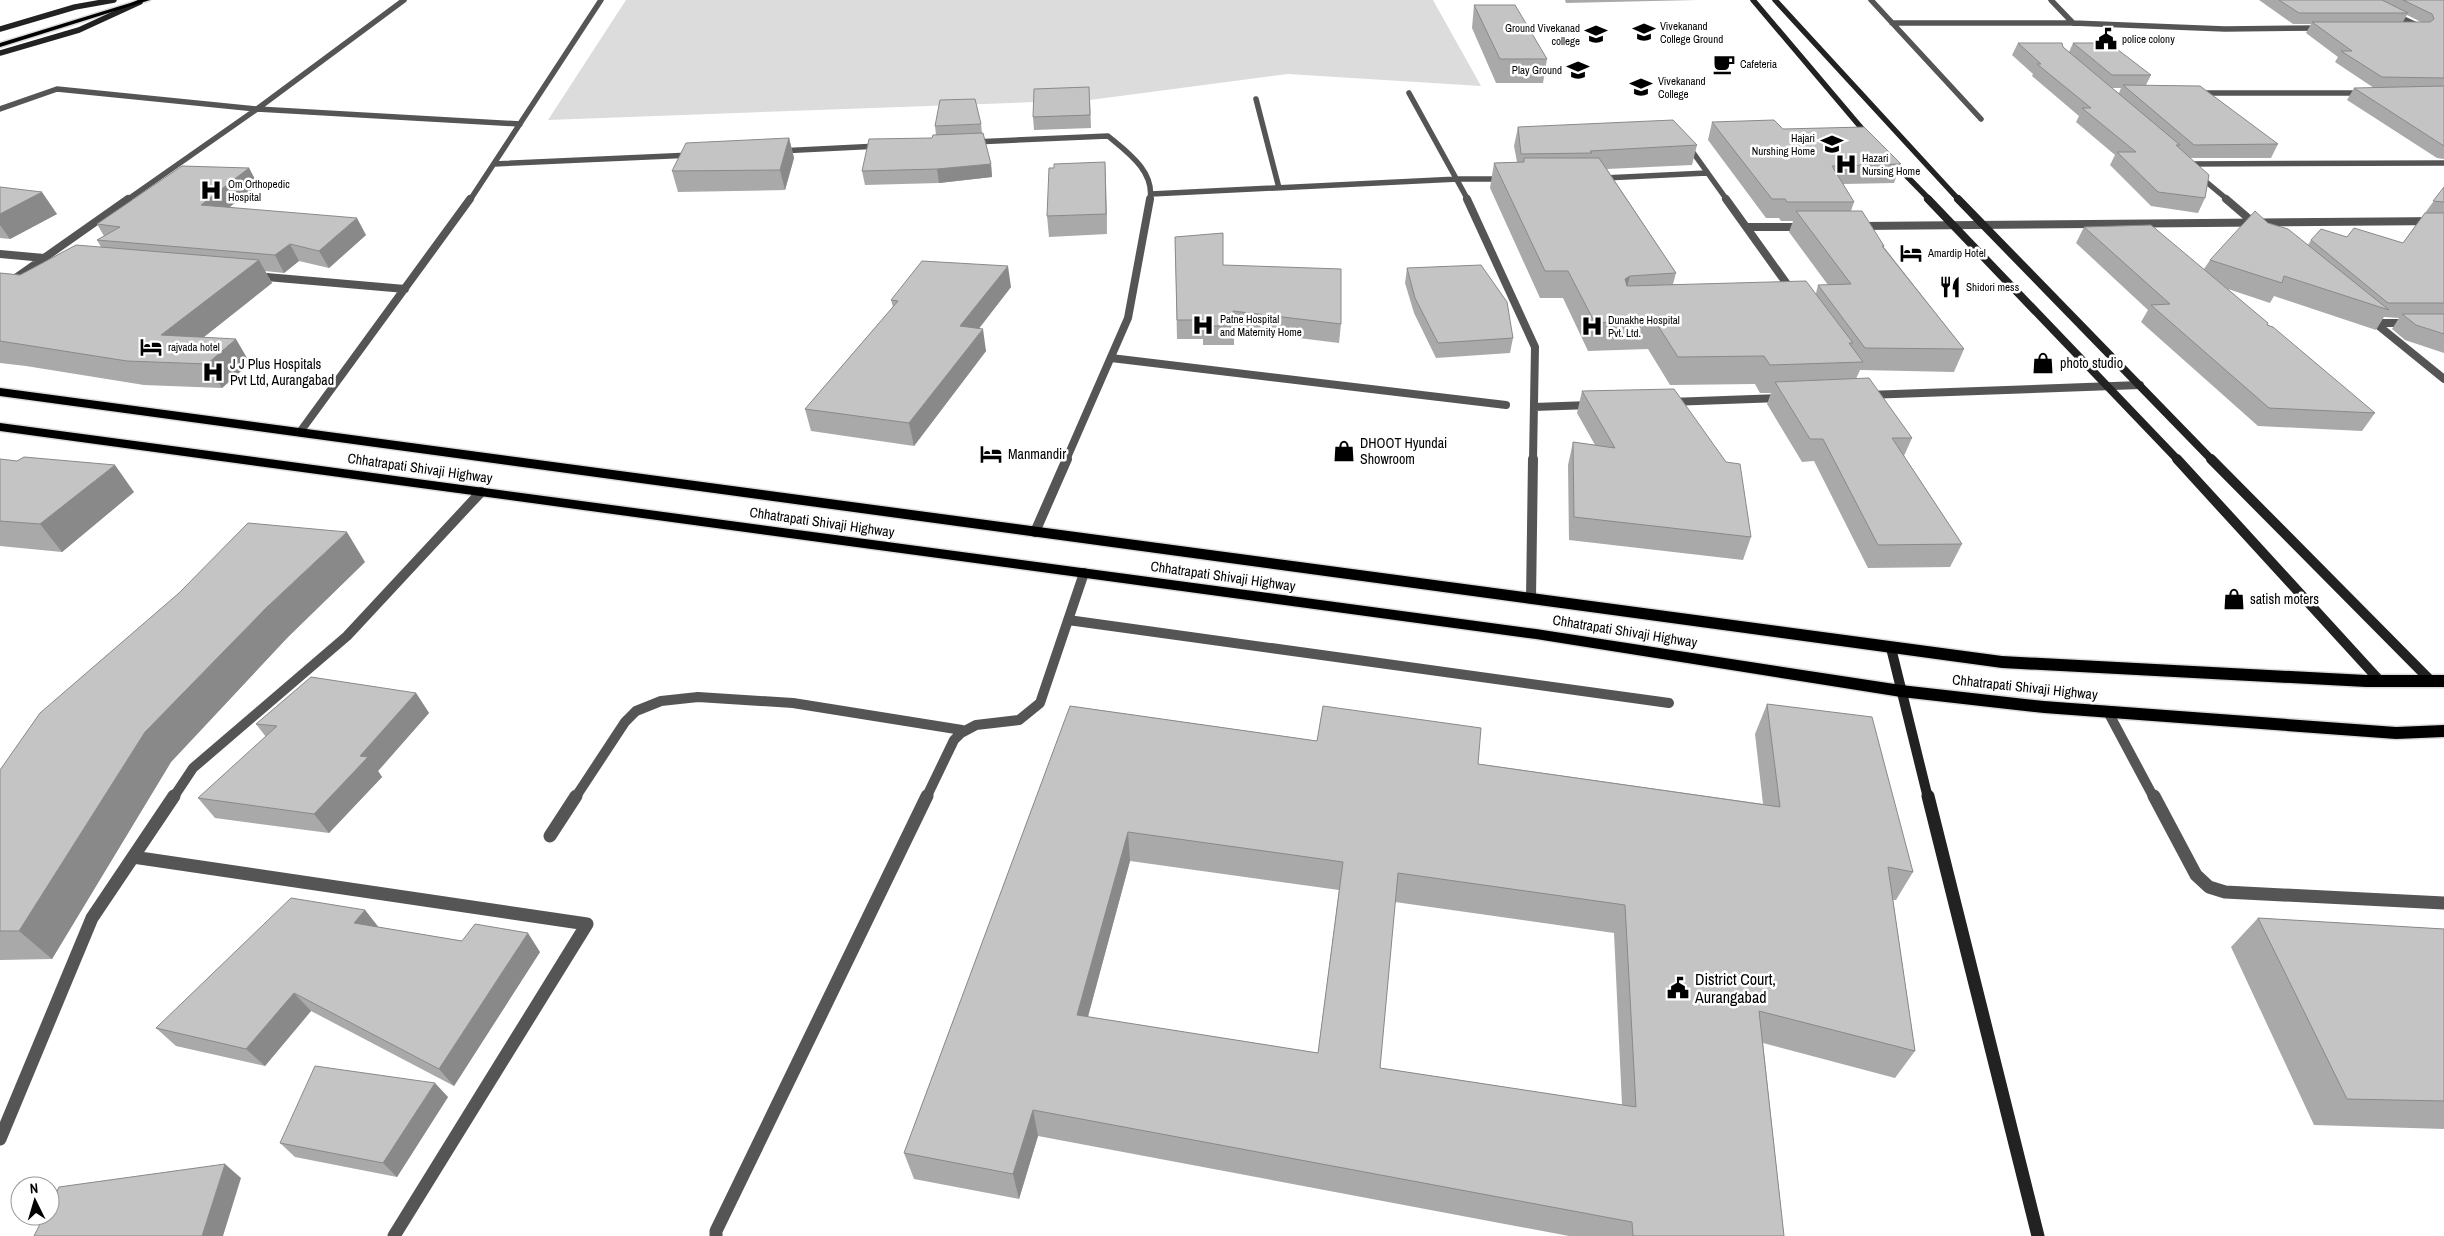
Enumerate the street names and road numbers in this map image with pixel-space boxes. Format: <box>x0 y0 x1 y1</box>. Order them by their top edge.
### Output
street label: Chhatrapati Shivaji Highway <box>346 449 494 487</box>
street label: Chhatrapati Shivaji Highway <box>748 503 896 541</box>
street label: Chhatrapati Shivaji Highway <box>1149 557 1297 595</box>
street label: Chhatrapati Shivaji Highway <box>1551 611 1699 651</box>
street label: Chhatrapati Shivaji Highway <box>1951 670 2099 704</box>

